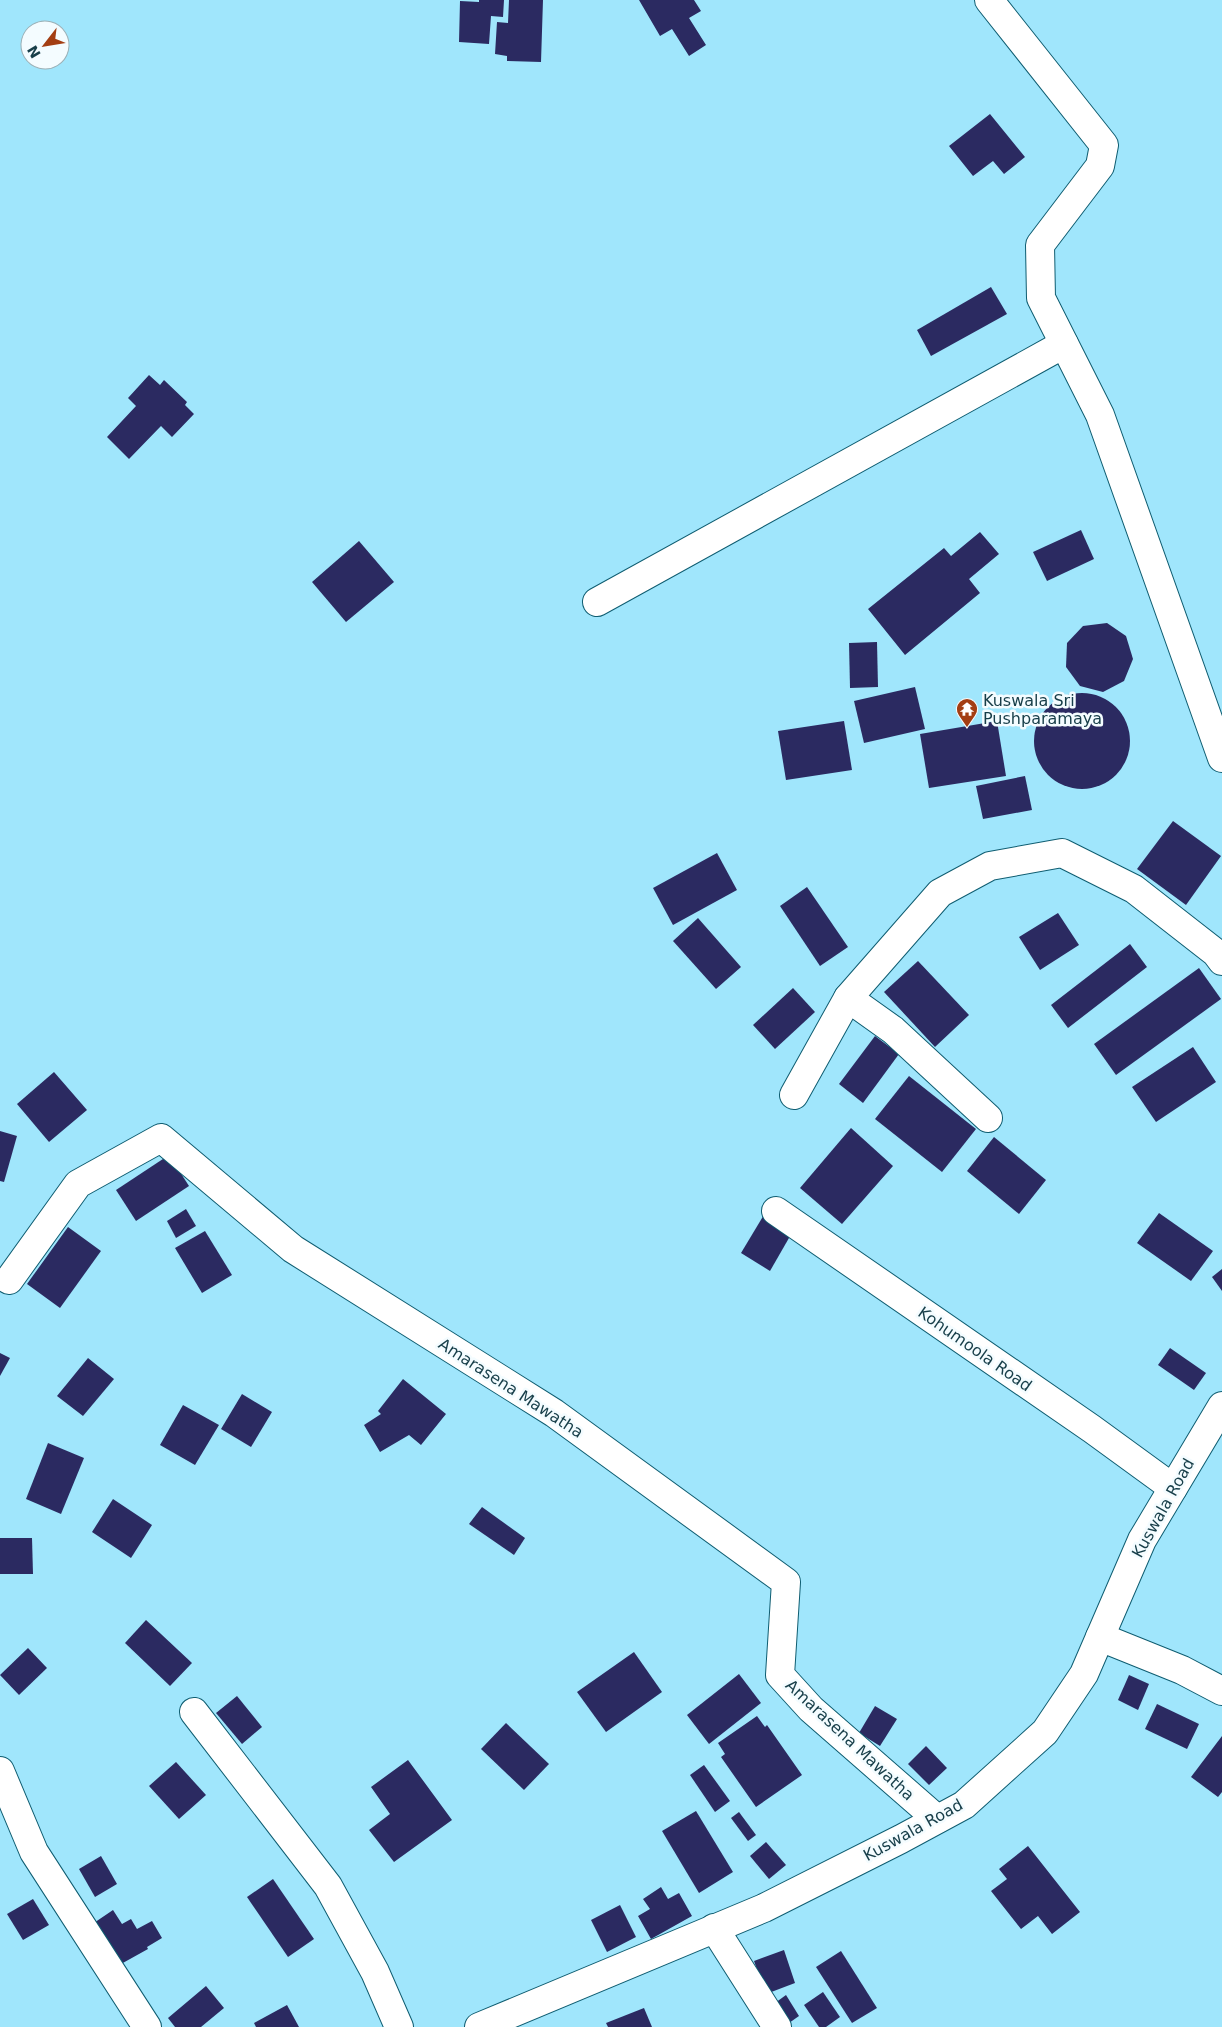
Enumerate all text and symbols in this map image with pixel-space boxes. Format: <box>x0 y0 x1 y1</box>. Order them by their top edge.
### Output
north arrow <box>20 20 70 70</box>
text: N <box>24 43 44 61</box>
place label: Kuswala Sri Pushparamaya <box>983 691 1102 728</box>
temple icon: Kuswala Sri Pushparamaya <box>955 697 979 728</box>
street label: Kohumoola Road <box>914 1303 1036 1395</box>
street label: Amarasena Mawatha <box>435 1334 587 1442</box>
street label: Kuswala Road <box>1128 1455 1198 1561</box>
street label: Amarasena Mawatha <box>782 1676 918 1804</box>
street label: Kuswala Road <box>860 1795 966 1865</box>

